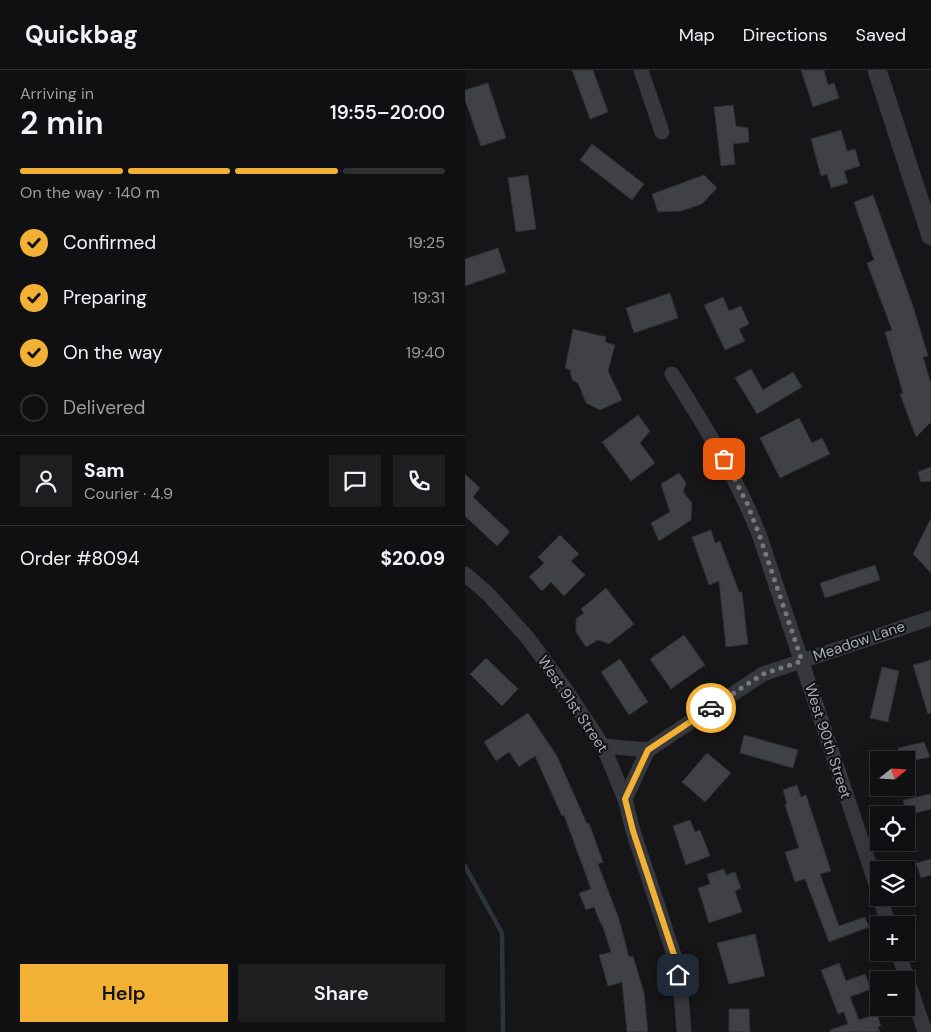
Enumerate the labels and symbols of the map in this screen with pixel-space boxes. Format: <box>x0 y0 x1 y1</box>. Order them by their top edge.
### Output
pin <box>703 438 745 480</box>
street label: Meadow Lane <box>810 616 908 666</box>
street label: West 91st Street <box>533 652 613 756</box>
street label: West 90th Street <box>800 681 856 801</box>
courier <box>686 683 736 733</box>
north arrow <box>870 751 915 796</box>
pin <box>657 954 699 996</box>

